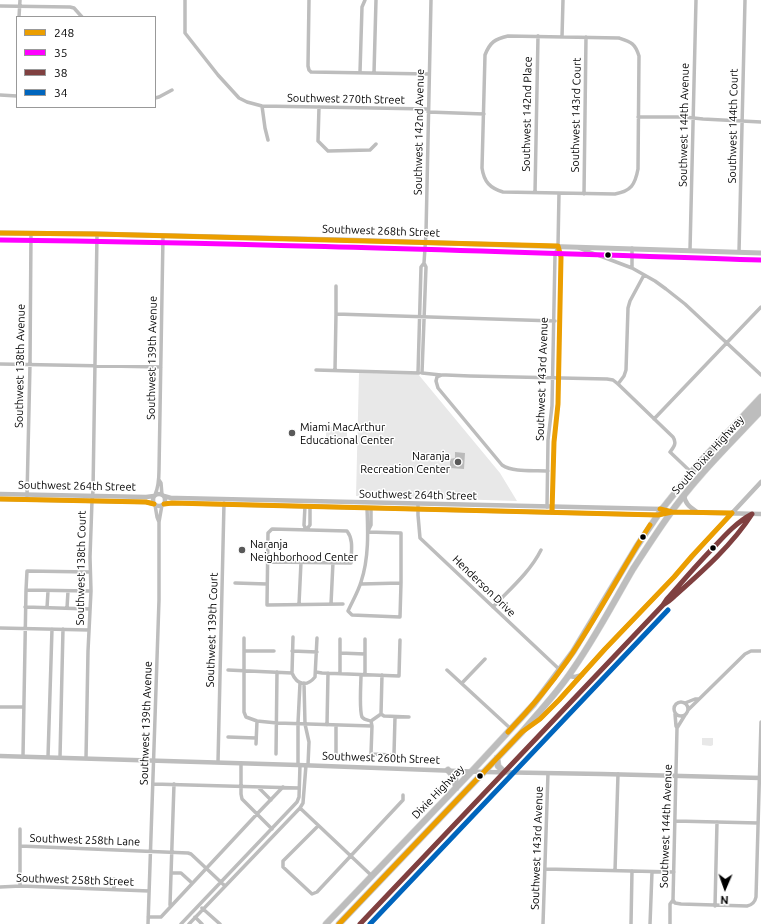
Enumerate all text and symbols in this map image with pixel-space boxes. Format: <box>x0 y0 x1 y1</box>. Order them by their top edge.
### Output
legend <box>16 16 156 108</box>
text: 248 <box>54 26 74 39</box>
text: 35 <box>54 46 68 59</box>
street label: Southwest 142nd Place <box>519 56 535 172</box>
street label: Southwest 143rd Court <box>568 57 584 173</box>
street label: Southwest 144th Avenue <box>676 63 692 187</box>
text: 38 <box>54 66 68 79</box>
street label: Southwest 144th Court <box>725 68 741 184</box>
street label: Southwest 142nd Avenue <box>411 69 427 195</box>
text: 34 <box>54 86 68 99</box>
street label: Southwest 270th Street <box>287 91 405 107</box>
street label: Southwest 268th Street <box>322 222 440 240</box>
unlabelled marker <box>603 250 613 260</box>
street label: Southwest 139th Avenue <box>144 296 160 420</box>
street label: Southwest 138th Avenue <box>12 304 28 428</box>
street label: Southwest 143rd Avenue <box>533 317 551 441</box>
street label: South Dixie Highway <box>669 413 747 497</box>
place label: Miami MacArthur Educational Center <box>300 420 394 446</box>
marker: Miami MacArthur Educational Center <box>287 428 297 438</box>
place label: Naranja Recreation Center <box>360 449 450 475</box>
marker: Naranja Recreation Center <box>453 457 463 467</box>
street label: Southwest 264th Street <box>18 478 136 494</box>
street label: Southwest 264th Street <box>359 487 477 503</box>
street label: Southwest 138th Court <box>73 510 89 626</box>
unlabelled marker <box>638 532 648 542</box>
place label: Naranja Neighborhood Center <box>250 537 358 563</box>
unlabelled marker <box>708 543 718 553</box>
marker: Naranja Neighborhood Center <box>237 545 247 555</box>
street label: Henderson Drive <box>450 553 518 619</box>
street label: Southwest 139th Court <box>203 572 221 688</box>
street label: Southwest 139th Avenue <box>137 661 155 785</box>
street label: Southwest 260th Street <box>322 749 440 767</box>
street label: Dixie Highway <box>409 762 467 822</box>
street label: Southwest 144th Avenue <box>657 764 675 888</box>
unlabelled marker <box>475 771 485 781</box>
street label: Southwest 143rd Avenue <box>528 786 546 910</box>
street label: Southwest 258th Lane <box>29 831 141 849</box>
north arrow <box>705 868 745 908</box>
street label: Southwest 258th Street <box>16 871 134 889</box>
text: N <box>720 894 729 906</box>

